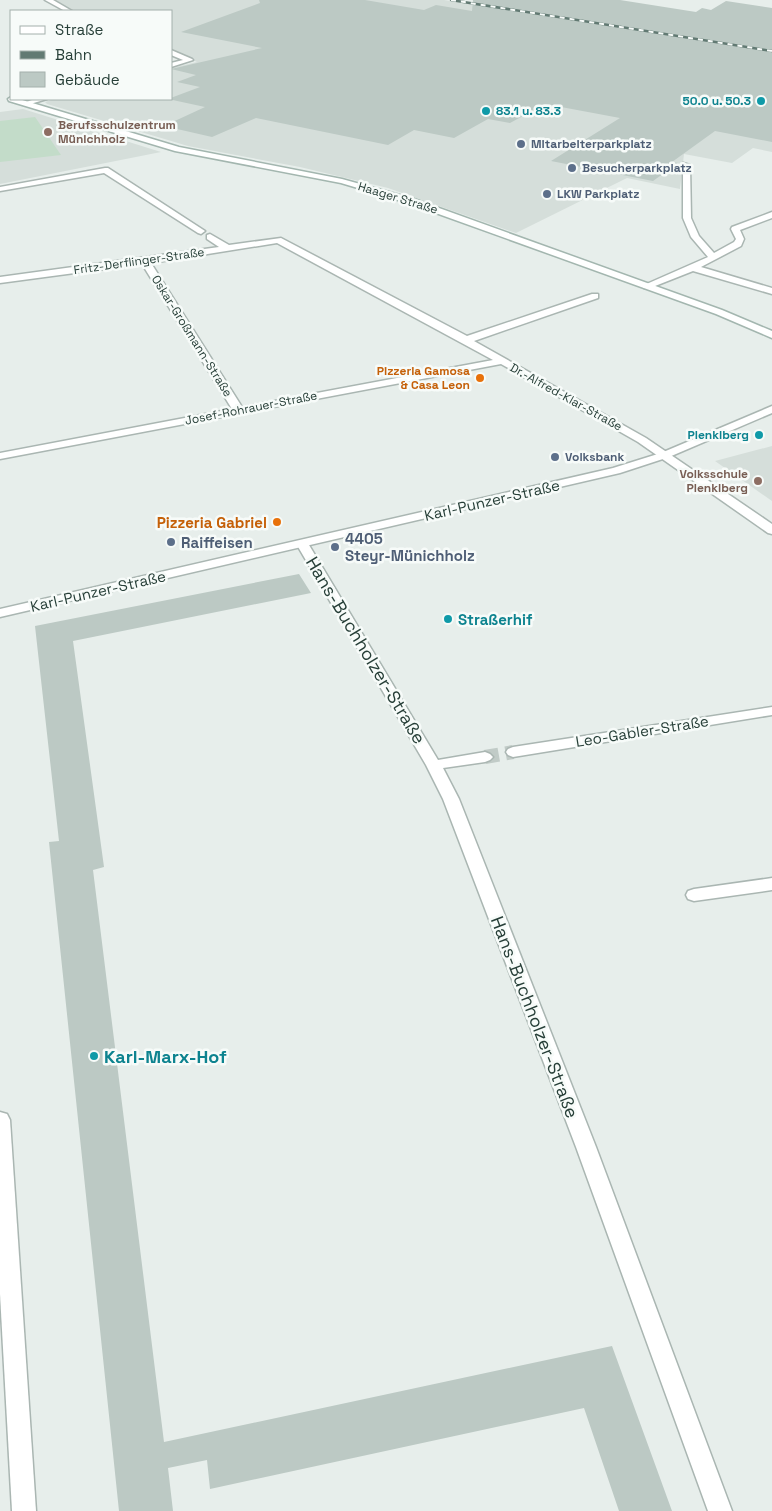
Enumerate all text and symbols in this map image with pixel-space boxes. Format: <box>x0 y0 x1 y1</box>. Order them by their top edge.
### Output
legend <box>10 10 172 100</box>
text: Straße <box>55 20 104 39</box>
text: Bahn <box>55 45 92 64</box>
text: Gebäude <box>55 70 120 89</box>
place label: 50.0 u. 50.3 <box>683 93 751 109</box>
marker: 50.0 u. 50.3 <box>755 95 767 107</box>
place label: 83.1 u. 83.3 <box>496 103 561 119</box>
marker: 83.1 u. 83.3 <box>480 105 492 117</box>
place label: Berufsschulzentrum Münichholz <box>58 117 176 147</box>
marker: Berufsschulzentrum Münichholz <box>42 126 54 138</box>
place label: Mitarbeiterparkplatz <box>531 136 652 152</box>
marker: Mitarbeiterparkplatz <box>515 138 527 150</box>
place label: Besucherparkplatz <box>582 160 692 176</box>
marker: Besucherparkplatz <box>566 162 578 174</box>
street label: Haager Straße <box>356 178 440 218</box>
place label: LKW Parkplatz <box>557 186 639 202</box>
marker: LKW Parkplatz <box>541 188 553 200</box>
street label: Fritz-Derflinger-Straße <box>73 244 205 278</box>
street label: Oskar-Großmann-Straße <box>148 272 236 400</box>
street label: Dr.-Alfred-Klar-Straße <box>507 359 625 435</box>
place label: Pizzeria Gamosa & Casa Leon <box>377 363 470 393</box>
marker: Pizzeria Gamosa & Casa Leon <box>474 372 486 384</box>
street label: Josef-Rohrauer-Straße <box>184 387 318 429</box>
place label: Plenklberg <box>688 427 749 443</box>
marker: Plenklberg <box>753 429 765 441</box>
place label: Volksbank <box>565 449 624 465</box>
marker: Volksbank <box>549 451 561 463</box>
place label: Volksschule Plenklberg <box>679 466 748 496</box>
street label: Karl-Punzer-Straße <box>422 475 562 525</box>
marker: Volksschule Plenklberg <box>752 475 764 487</box>
place label: Pizzeria Gabriel <box>157 513 267 532</box>
marker: Pizzeria Gabriel <box>271 516 283 528</box>
place label: 4405 Steyr-Münichholz <box>345 529 475 565</box>
place label: Raiffeisen <box>181 533 253 552</box>
marker: Raiffeisen <box>165 536 177 548</box>
marker: 4405 Steyr-Münichholz <box>329 541 341 553</box>
street label: Hans-Buchholzer-Straße <box>301 552 431 748</box>
street label: Karl-Punzer-Straße <box>28 566 168 616</box>
place label: Straßerhif <box>458 610 533 629</box>
marker: Straßerhif <box>442 613 454 625</box>
street label: Leo-Gabler-Straße <box>574 711 710 751</box>
street label: Hans-Buchholzer-Straße <box>486 913 584 1121</box>
place label: Karl-Marx-Hof <box>104 1045 227 1068</box>
marker: Karl-Marx-Hof <box>88 1050 100 1062</box>

